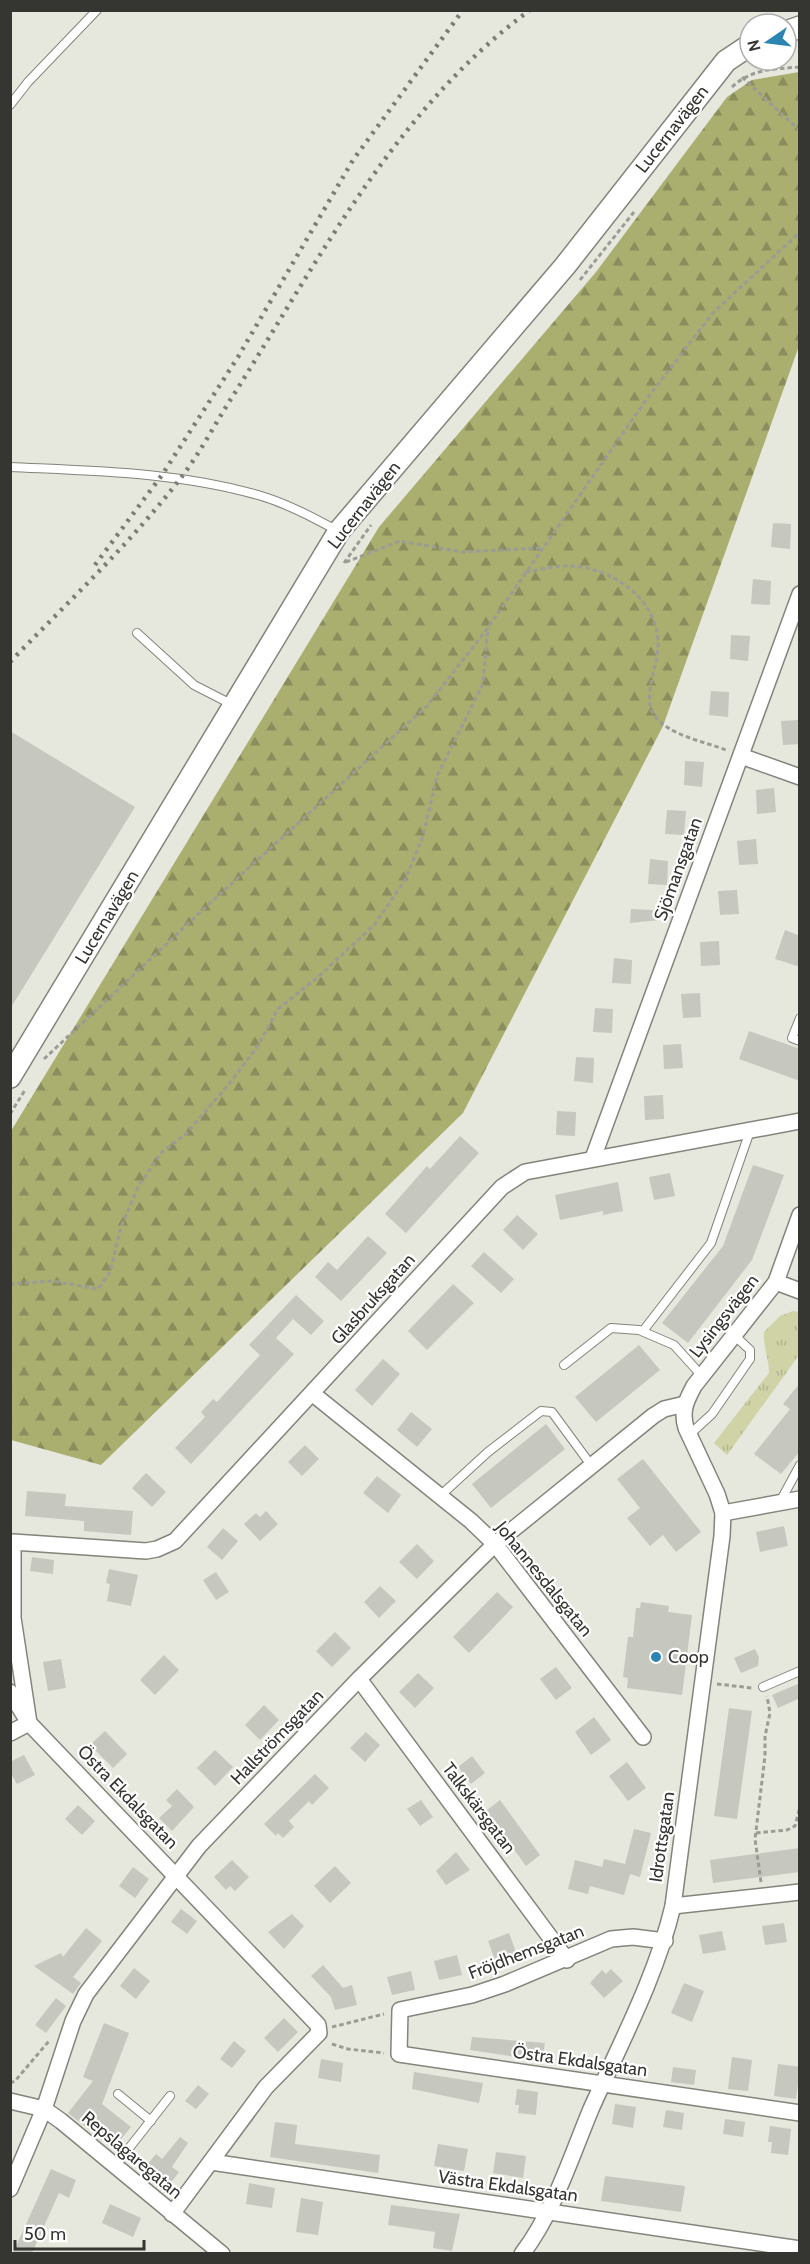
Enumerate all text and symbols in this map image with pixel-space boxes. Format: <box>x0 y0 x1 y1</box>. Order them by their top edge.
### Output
north arrow <box>738 12 798 72</box>
text: N <box>743 38 765 53</box>
street label: Lucernavägen <box>631 81 713 177</box>
street label: Lucernavägen <box>323 457 405 553</box>
street label: Sjömansgatan <box>649 814 707 924</box>
street label: Lucernavägen <box>70 866 144 968</box>
street label: Glasbruksgatan <box>326 1249 420 1349</box>
street label: Lysingsvägen <box>685 1270 763 1362</box>
street label: Johannesdalsgatan <box>490 1516 597 1641</box>
place label: Coop <box>668 1646 709 1668</box>
marker: Coop <box>649 1650 663 1664</box>
street label: Hallströmsgatan <box>226 1685 328 1789</box>
street label: Östra Ekdalsgatan <box>73 1741 183 1853</box>
street label: Talkskärsgatan <box>437 1758 521 1858</box>
street label: Idrottsgatan <box>645 1790 679 1884</box>
street label: Fröjdhemsgatan <box>465 1920 587 1984</box>
street label: Östra Ekdalsgatan <box>511 2041 649 2081</box>
street label: Repslagaregatan <box>77 2107 187 2203</box>
street label: Västra Ekdalsgatan <box>437 2165 579 2207</box>
scale bar <box>15 2213 144 2251</box>
text: 50 m <box>24 2223 66 2245</box>

